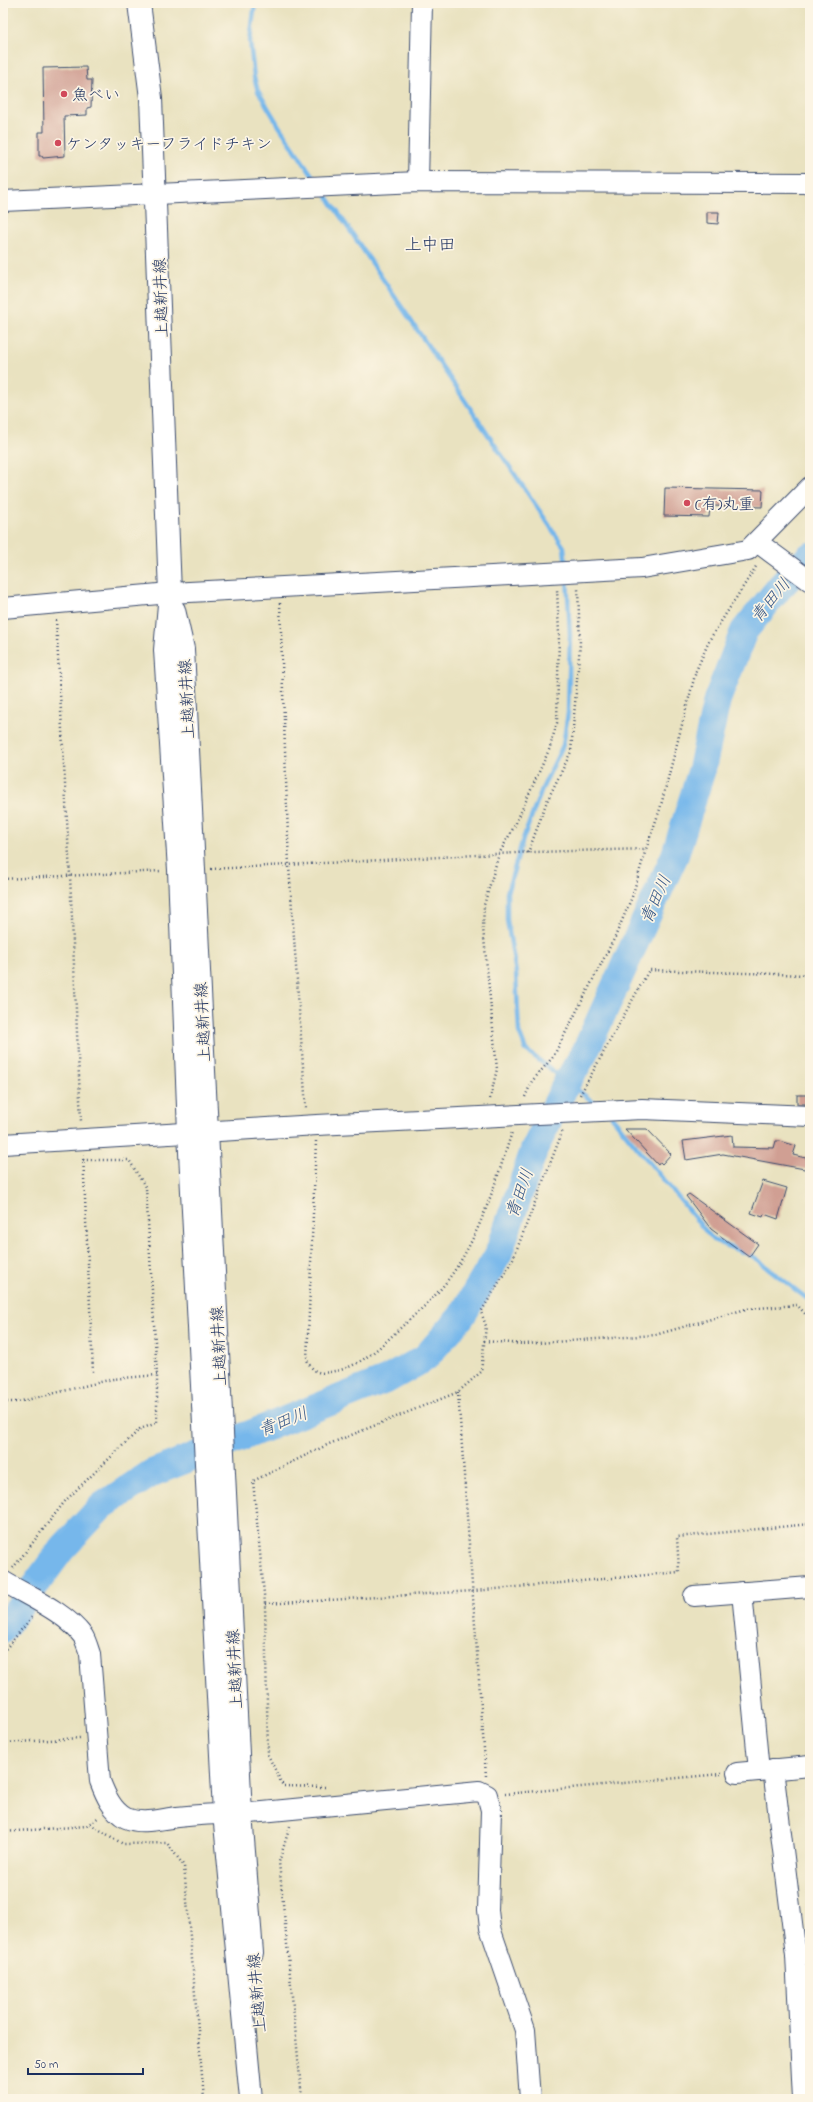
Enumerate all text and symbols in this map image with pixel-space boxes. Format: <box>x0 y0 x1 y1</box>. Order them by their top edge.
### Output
place label: 魚べい <box>72 84 120 108</box>
marker: 魚べい <box>59 89 69 99</box>
place label: ケンタッキーフライドチキン <box>66 133 272 157</box>
marker: ケンタッキーフライドチキン <box>53 138 63 148</box>
district label: 上中田 <box>405 233 456 258</box>
street label: 上越新井線 <box>149 258 175 338</box>
place label: (有)丸重 <box>695 493 754 517</box>
marker: (有)丸重 <box>682 498 692 508</box>
water label: 青田川 <box>745 573 797 629</box>
street label: 上越新井線 <box>174 658 202 739</box>
water label: 青田川 <box>635 871 678 928</box>
street label: 上越新井線 <box>190 981 218 1062</box>
water label: 青田川 <box>500 1165 541 1222</box>
street label: 上越新井線 <box>206 1305 234 1386</box>
water label: 青田川 <box>255 1401 312 1444</box>
street label: 上越新井線 <box>222 1628 250 1709</box>
street label: 上越新井線 <box>243 1952 273 2034</box>
scale bar <box>28 2050 143 2076</box>
text: 50 m <box>34 2056 58 2074</box>

